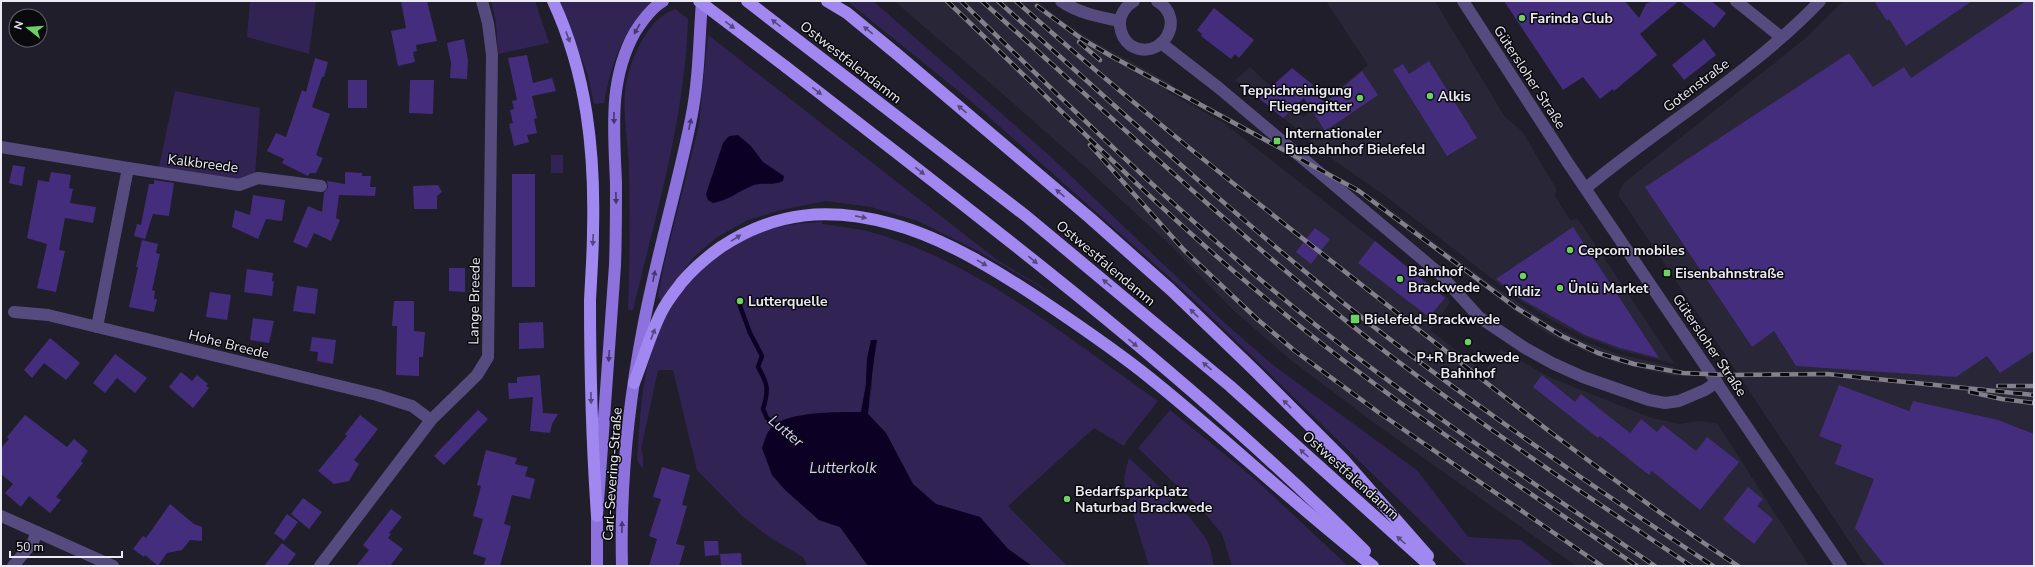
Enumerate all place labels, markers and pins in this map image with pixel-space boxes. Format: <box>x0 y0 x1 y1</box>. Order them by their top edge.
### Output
place label: Farinda Club <box>1530 9 1613 28</box>
marker: Farinda Club <box>1517 13 1527 23</box>
place label: Teppichreinigung Fliegengitter <box>1240 81 1353 116</box>
place label: Alkis <box>1438 87 1471 106</box>
marker: Alkis <box>1425 91 1435 101</box>
marker: Teppichreinigung Fliegengitter <box>1355 93 1365 103</box>
place label: Internationaler Busbahnhof Bielefeld <box>1285 124 1425 159</box>
marker: Internationaler Busbahnhof Bielefeld <box>1272 136 1282 146</box>
place label: Cepcom mobiles <box>1578 241 1685 260</box>
marker: Cepcom mobiles <box>1565 245 1575 255</box>
place label: Bahnhof Brackwede <box>1408 262 1480 297</box>
place label: Eisenbahnstraße <box>1675 264 1784 283</box>
marker: Eisenbahnstraße <box>1662 268 1672 278</box>
marker: Yildiz <box>1518 271 1528 281</box>
marker: Bahnhof Brackwede <box>1395 274 1405 284</box>
place label: Ünlü Market <box>1568 279 1649 298</box>
place label: Yildiz <box>1504 282 1541 301</box>
marker: Ünlü Market <box>1555 283 1565 293</box>
place label: Lutterquelle <box>748 292 828 311</box>
marker: Lutterquelle <box>735 296 745 306</box>
place label: Bielefeld-Brackwede <box>1364 310 1500 329</box>
marker: Bielefeld-Brackwede <box>1349 313 1361 325</box>
marker: P+R Brackwede Bahnhof <box>1463 337 1473 347</box>
place label: P+R Brackwede Bahnhof <box>1417 348 1520 383</box>
place label: Bedarfsparkplatz Naturbad Brackwede <box>1075 482 1213 517</box>
marker: Bedarfsparkplatz Naturbad Brackwede <box>1062 494 1072 504</box>

